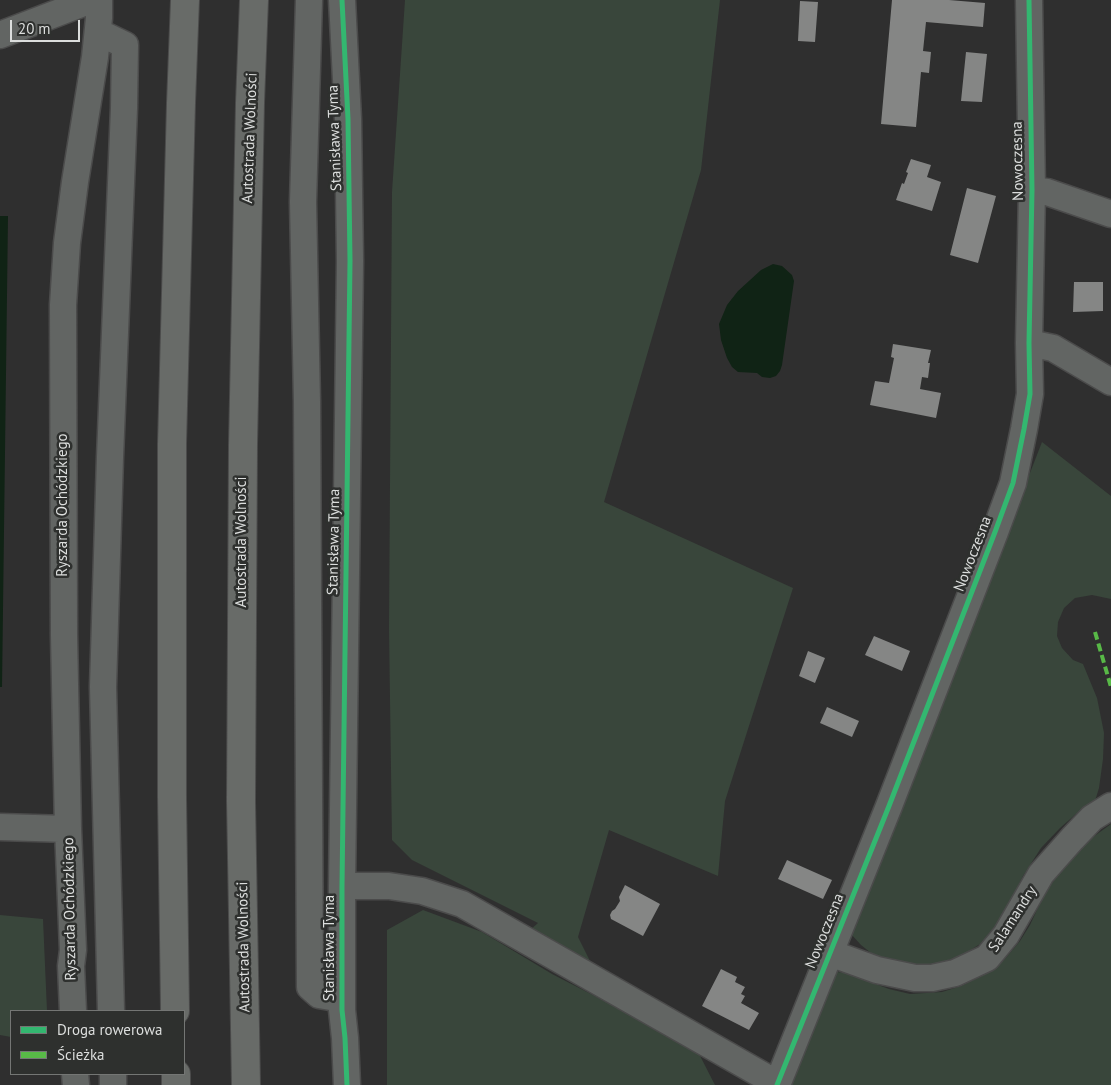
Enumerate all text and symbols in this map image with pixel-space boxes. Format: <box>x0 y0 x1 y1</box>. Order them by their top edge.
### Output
scale bar <box>12 10 82 42</box>
text: 20 m <box>18 19 51 38</box>
street label: Autostrada Wolności <box>239 72 261 204</box>
street label: Stanisława Tyma <box>324 85 346 191</box>
street label: Nowoczesna <box>1008 121 1028 201</box>
street label: Ryszarda Ochódzkiego <box>54 433 72 577</box>
street label: Autostrada Wolności <box>233 477 251 607</box>
street label: Stanisława Tyma <box>324 489 344 595</box>
street label: Nowoczesna <box>950 514 996 594</box>
street label: Ryszarda Ochódzkiego <box>60 837 80 981</box>
street label: Autostrada Wolności <box>234 881 254 1013</box>
street label: Salamandry <box>985 883 1041 955</box>
street label: Nowoczesna <box>802 891 848 971</box>
street label: Stanisława Tyma <box>321 895 339 1001</box>
legend <box>10 1010 185 1075</box>
text: Droga rowerowa <box>57 1020 162 1039</box>
text: Ścieżka <box>57 1045 105 1064</box>

